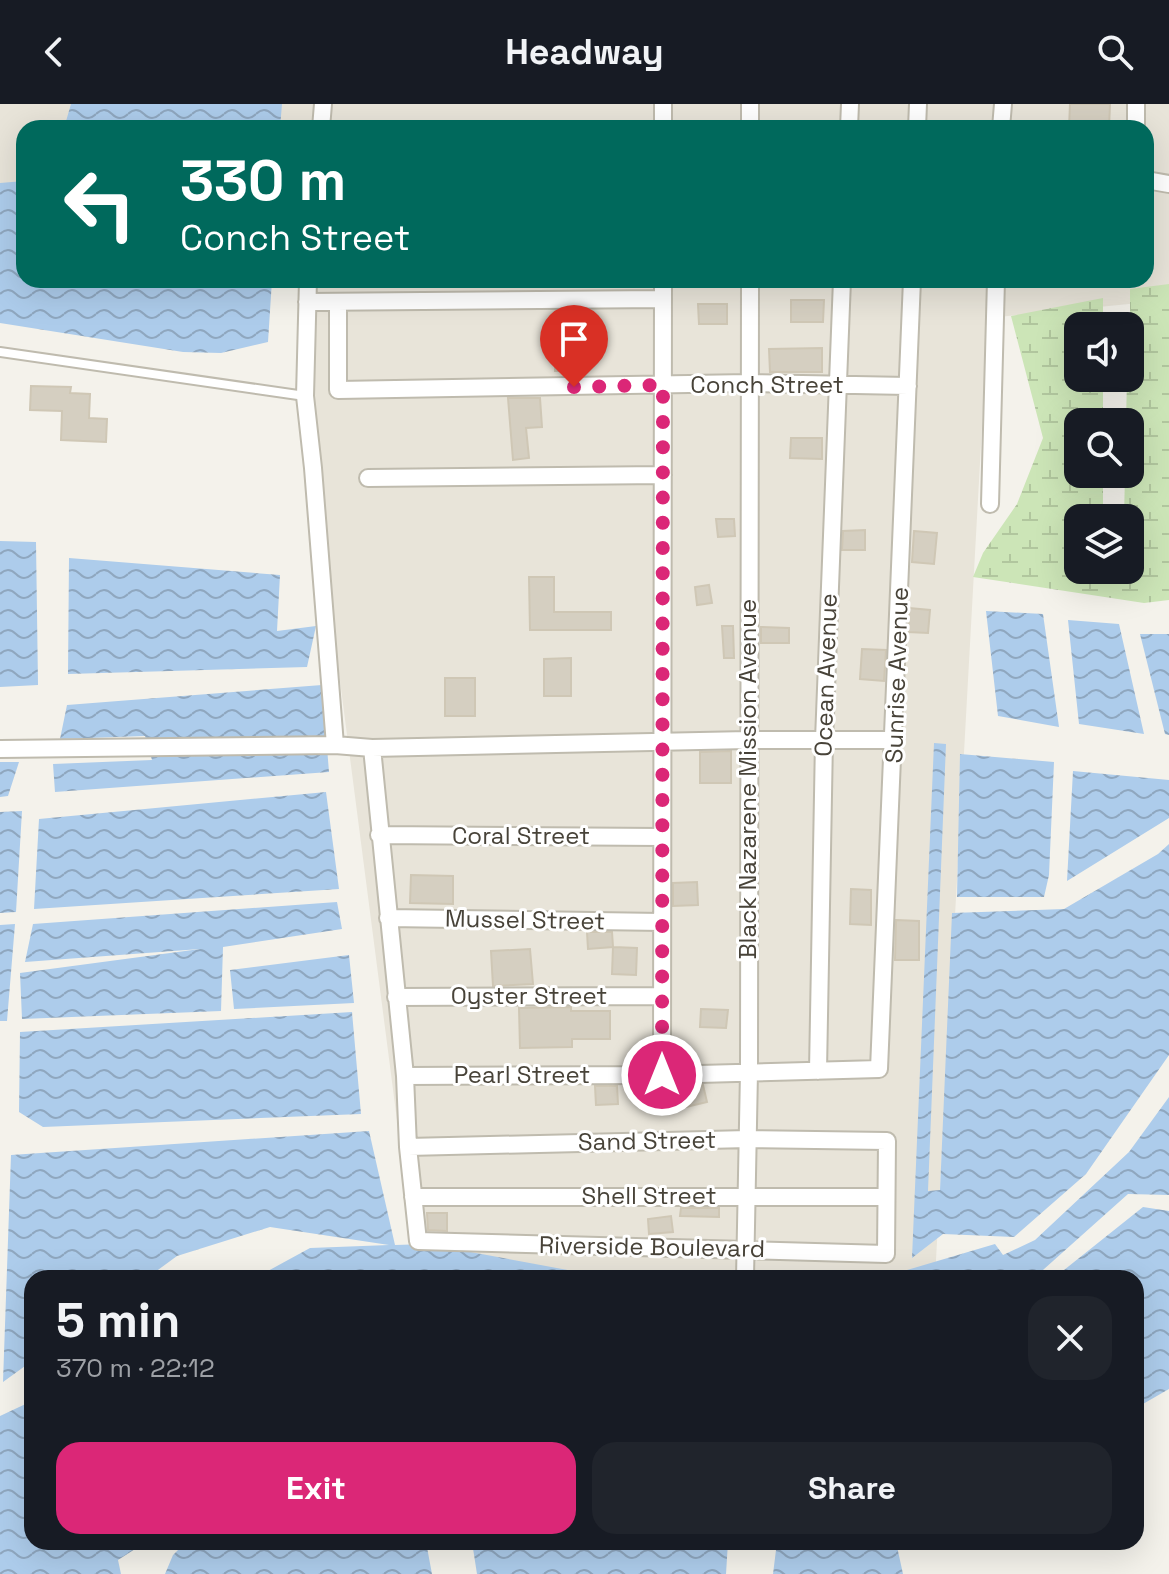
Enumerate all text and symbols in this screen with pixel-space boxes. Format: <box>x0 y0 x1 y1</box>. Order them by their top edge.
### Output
text: Headway <box>505 29 664 75</box>
icon: back <box>32 30 76 74</box>
icon: search <box>1093 30 1137 74</box>
text: 330 m <box>180 145 346 216</box>
icon: left <box>48 152 152 256</box>
text: Conch Street <box>180 215 410 261</box>
pin <box>540 305 608 387</box>
map controls <box>1064 312 1144 584</box>
button: sound <box>1064 312 1144 392</box>
icon: arrive <box>552 317 596 361</box>
street label: Conch Street <box>690 369 844 400</box>
button: search <box>1064 408 1144 488</box>
button: layers <box>1064 504 1144 584</box>
street label: Sunrise Avenue <box>878 586 915 764</box>
street label: Ocean Avenue <box>807 593 844 757</box>
street label: Black Nazarene Mission Avenue <box>732 599 763 959</box>
street label: Coral Street <box>452 820 590 851</box>
street label: Mussel Street <box>445 903 605 936</box>
street label: Oyster Street <box>451 980 607 1011</box>
position arrow <box>620 1033 704 1117</box>
street label: Pearl Street <box>454 1059 590 1090</box>
street label: Sand Street <box>578 1124 716 1157</box>
street label: Shell Street <box>582 1180 716 1211</box>
street label: Riverside Boulevard <box>539 1229 765 1264</box>
text: 5 min <box>56 1290 180 1351</box>
button: close <box>1028 1296 1112 1380</box>
text: 370 m · 22:12 <box>56 1351 215 1385</box>
button: Exit <box>56 1442 576 1534</box>
button: Share <box>592 1442 1112 1534</box>

